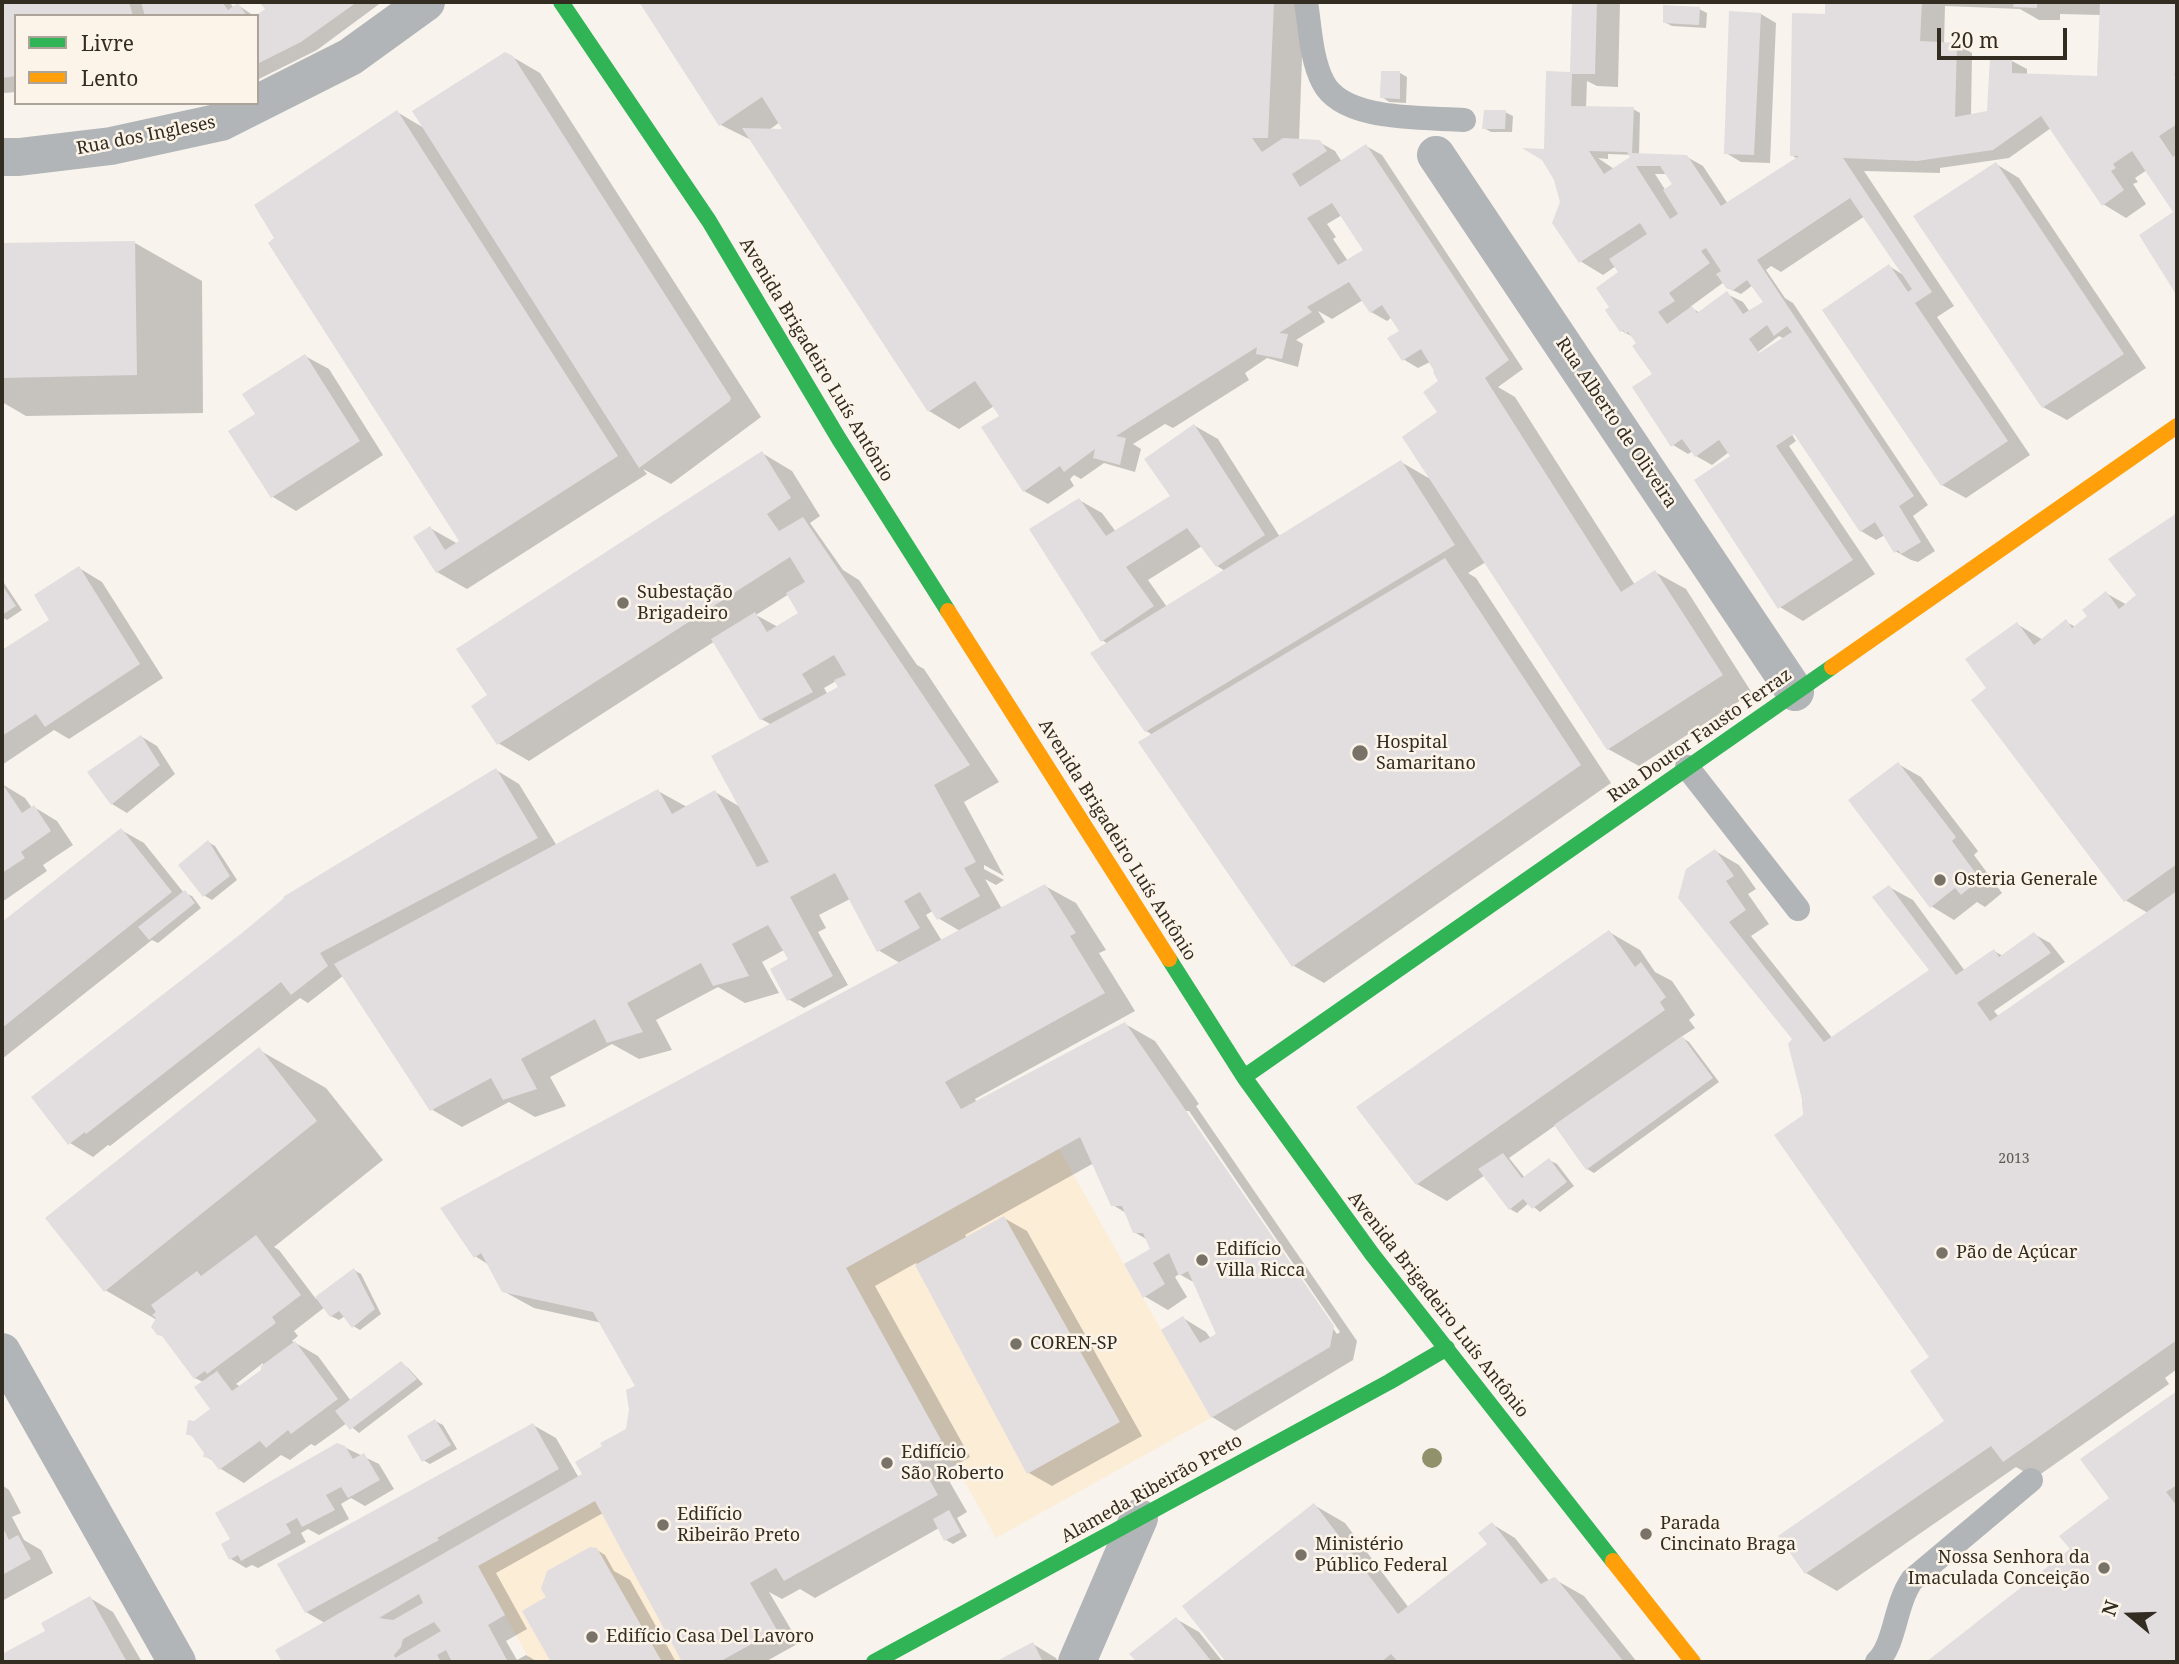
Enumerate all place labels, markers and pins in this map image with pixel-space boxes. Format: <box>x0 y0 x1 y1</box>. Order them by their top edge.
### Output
place label: Subestação Brigadeiro <box>637 582 733 624</box>
marker: Subestação Brigadeiro <box>615 595 631 611</box>
place label: Hospital Samaritano <box>1376 732 1476 774</box>
marker: Hospital Samaritano <box>1350 743 1370 763</box>
place label: Osteria Generale <box>1954 869 2098 891</box>
marker: Osteria Generale <box>1932 872 1948 888</box>
place label: Edifício Villa Ricca <box>1216 1239 1305 1282</box>
place label: Pão de Açúcar <box>1956 1242 2078 1264</box>
marker: Pão de Açúcar <box>1934 1245 1950 1261</box>
marker: Edifício Villa Ricca <box>1194 1252 1210 1268</box>
place label: COREN-SP <box>1030 1333 1117 1355</box>
marker: COREN-SP <box>1008 1336 1024 1352</box>
place label: Edifício São Roberto <box>901 1442 1004 1484</box>
marker: Edifício São Roberto <box>879 1455 895 1471</box>
place label: Edifício Ribeirão Preto <box>677 1504 800 1546</box>
place label: Parada Cincinato Braga <box>1660 1513 1796 1556</box>
marker: Edifício Ribeirão Preto <box>655 1517 671 1533</box>
marker: Parada Cincinato Braga <box>1638 1526 1654 1542</box>
place label: Ministério Público Federal <box>1315 1534 1448 1576</box>
marker: Ministério Público Federal <box>1293 1547 1309 1563</box>
place label: Nossa Senhora da Imaculada Conceição <box>1908 1547 2090 1590</box>
marker: Nossa Senhora da Imaculada Conceição <box>2096 1560 2112 1576</box>
place label: Edifício Casa Del Lavoro <box>606 1626 814 1648</box>
marker: Edifício Casa Del Lavoro <box>584 1629 600 1645</box>

